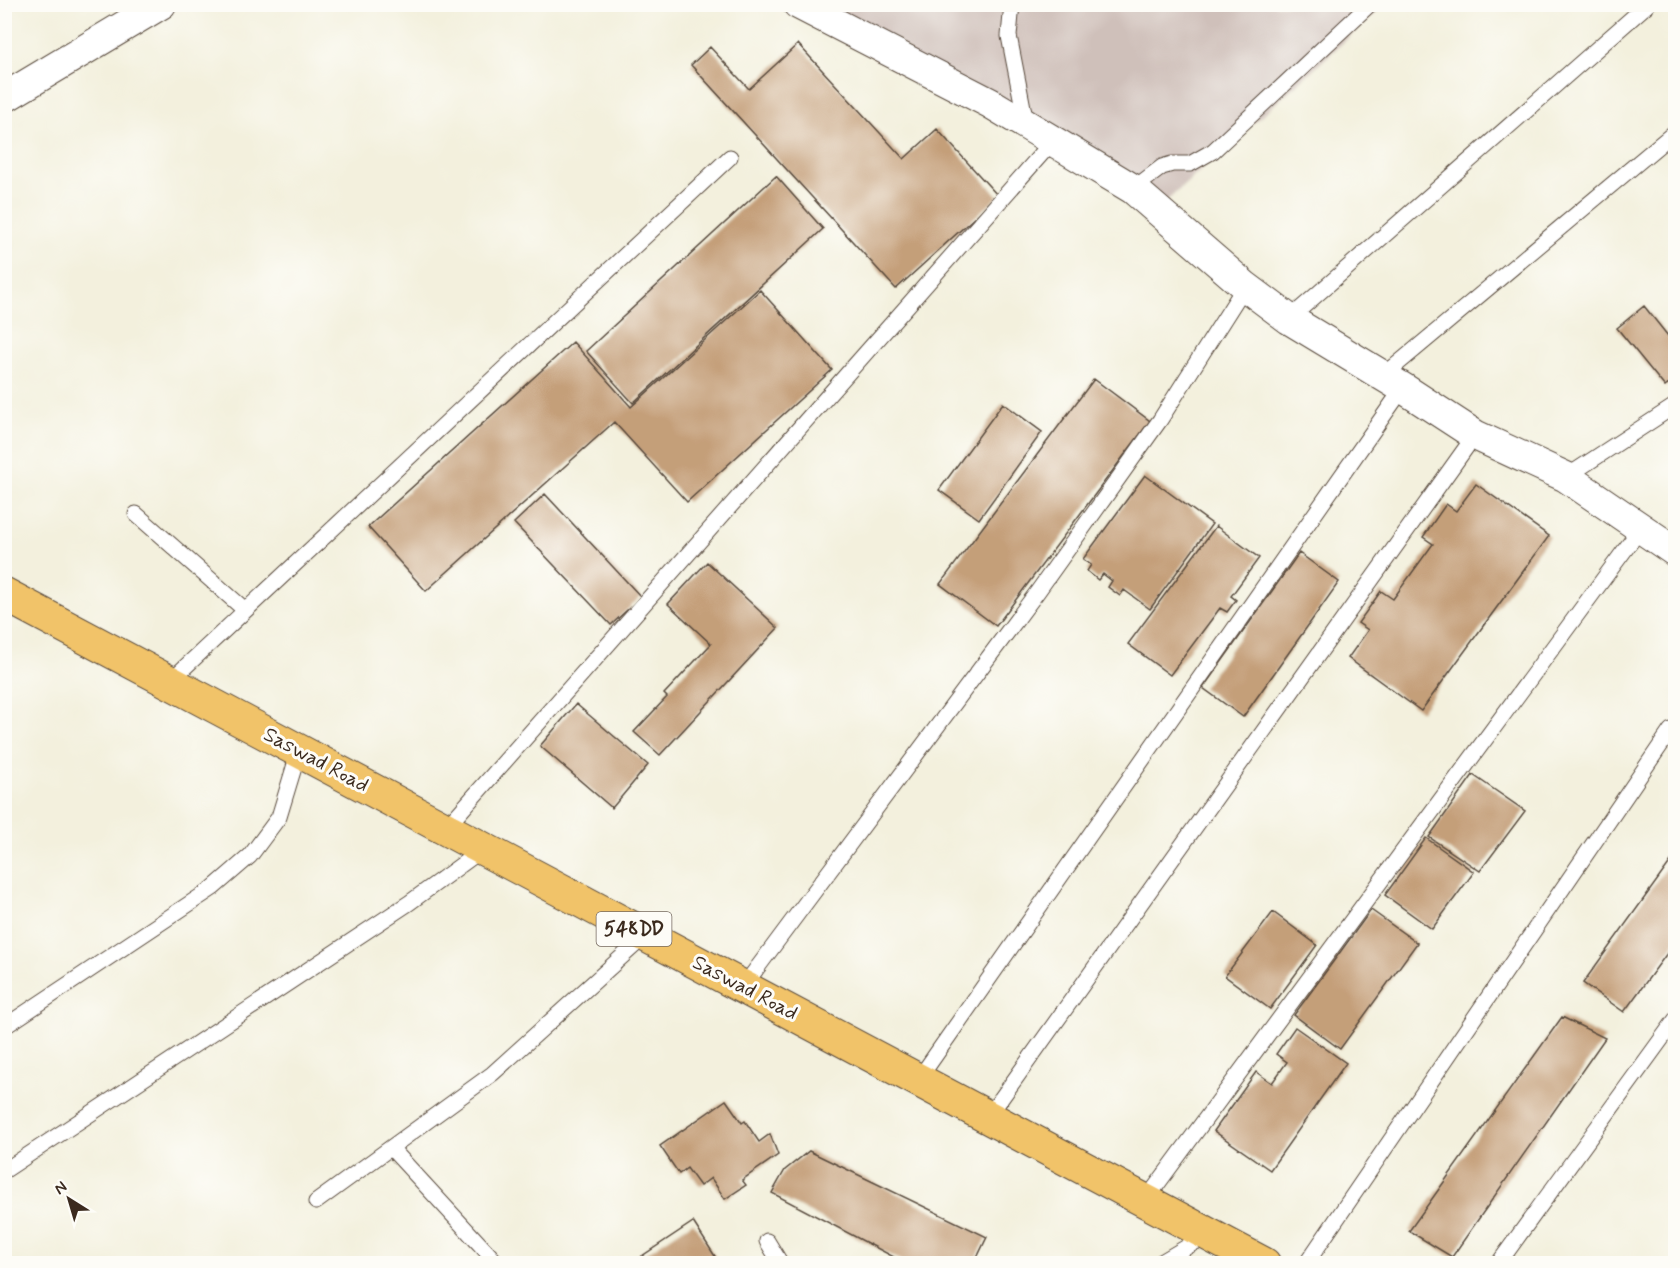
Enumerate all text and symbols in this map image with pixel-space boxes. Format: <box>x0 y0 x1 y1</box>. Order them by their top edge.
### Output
street label: Saswad Road <box>258 721 374 799</box>
road number: 548DD <box>596 912 672 946</box>
street label: Saswad Road <box>687 949 803 1027</box>
north arrow <box>39 1169 99 1229</box>
text: N <box>50 1177 71 1200</box>

